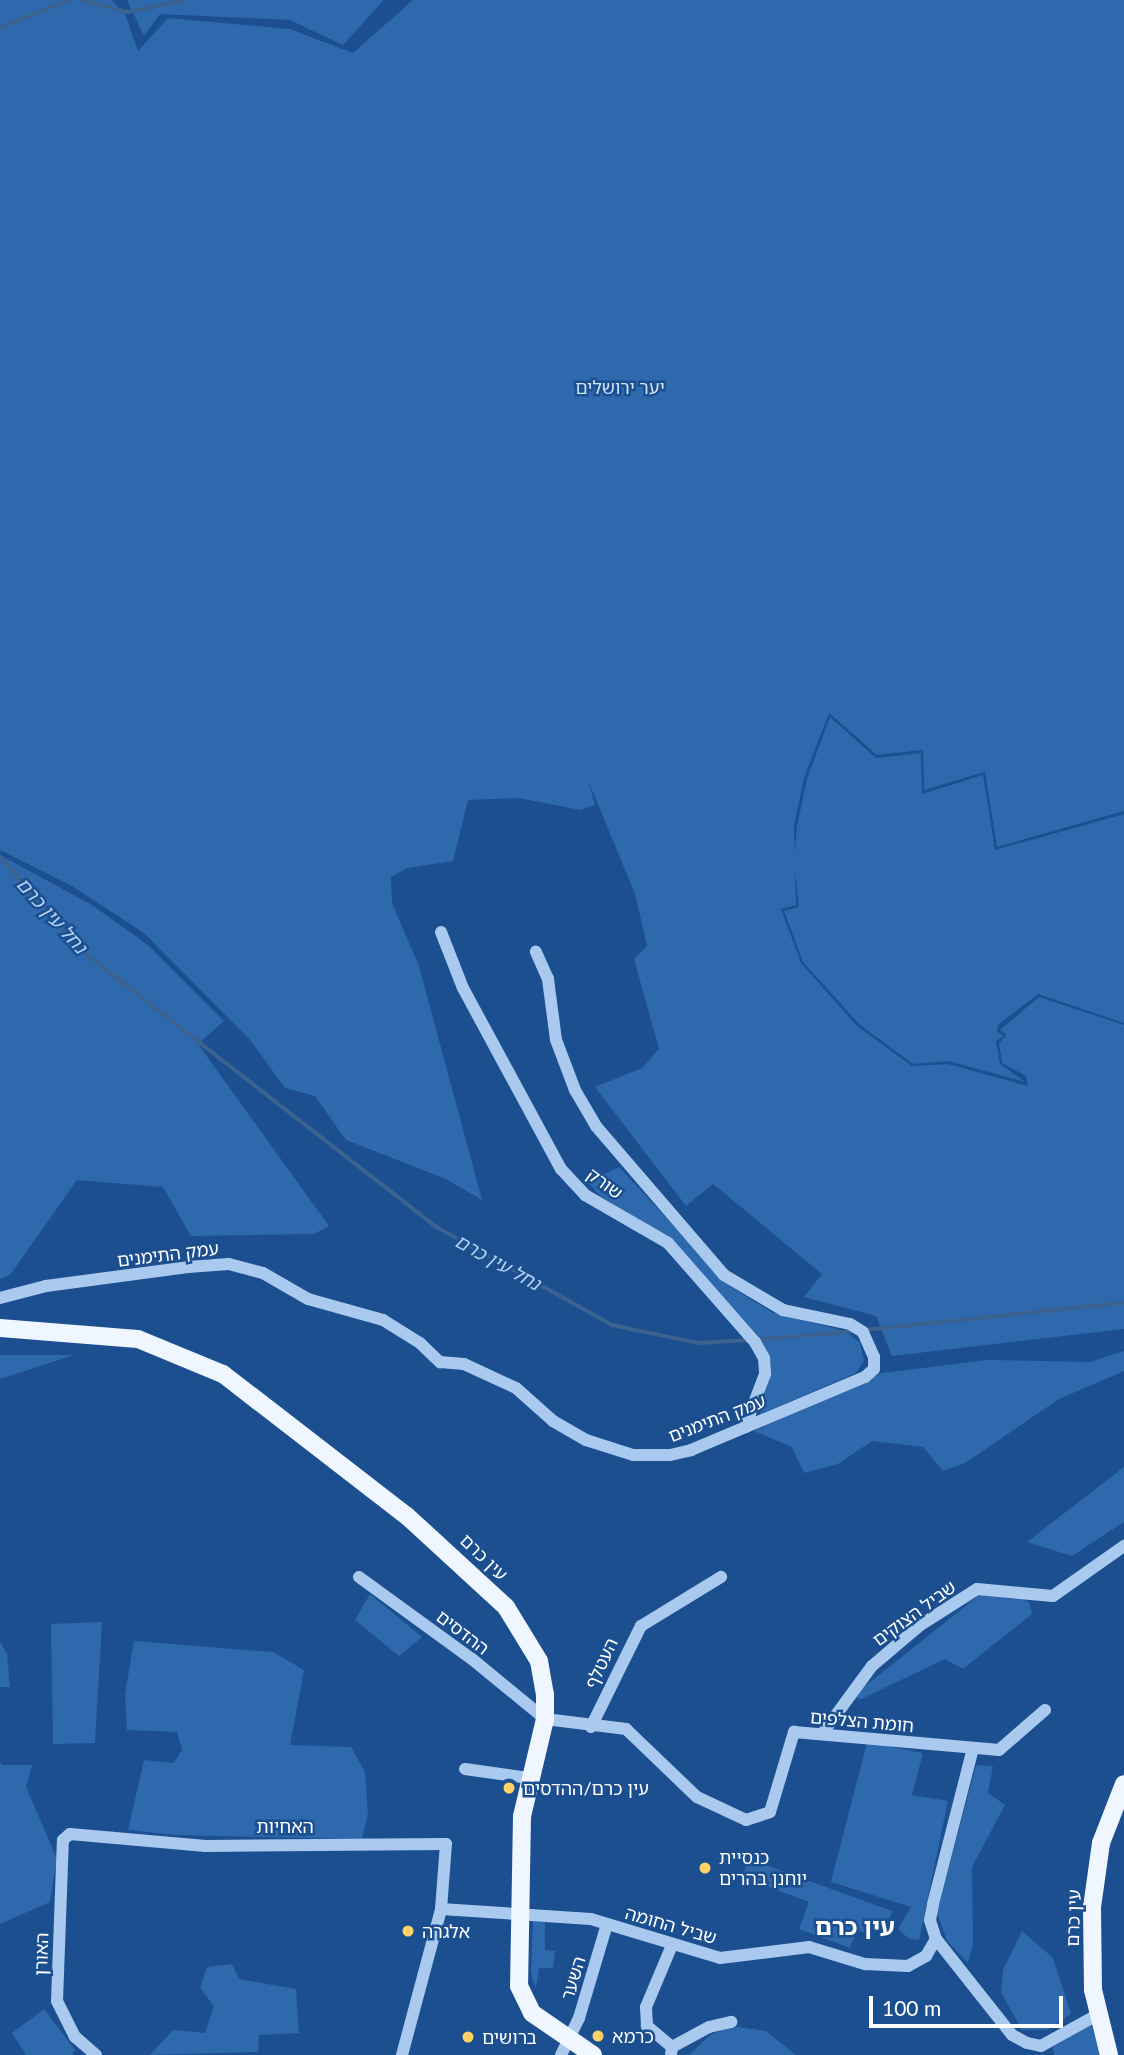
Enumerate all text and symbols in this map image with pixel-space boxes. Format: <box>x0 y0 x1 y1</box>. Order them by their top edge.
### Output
park label: יער ירושלים <box>575 376 665 398</box>
water label: נחל עין כרם <box>12 872 92 958</box>
street label: שורק <box>583 1163 627 1203</box>
water label: נחל עין כרם <box>451 1229 545 1295</box>
street label: עמק התימנים <box>116 1237 220 1271</box>
street label: עמק התימנים <box>665 1390 769 1446</box>
street label: עין כרם <box>456 1529 512 1585</box>
street label: שביל הצוקים <box>868 1576 960 1650</box>
street label: ההדסים <box>432 1605 494 1659</box>
street label: העטלף <box>580 1634 622 1692</box>
street label: חומת הצלפים <box>809 1706 915 1736</box>
place label: עין כרם/ההדסים <box>523 1777 649 1799</box>
marker: עין כרם/ההדסים <box>501 1780 517 1796</box>
street label: האחיות <box>256 1815 314 1837</box>
place label: כנסיית יוחנן בהרים <box>719 1847 807 1890</box>
marker: כנסיית יוחנן בהרים <box>697 1860 713 1876</box>
street label: עין כרם <box>1061 1889 1085 1947</box>
street label: שביל החומה <box>623 1902 719 1948</box>
district label: עין כרם <box>815 1912 895 1940</box>
place label: אלגרה <box>422 1920 470 1942</box>
marker: אלגרה <box>400 1923 416 1939</box>
street label: האורן <box>29 1932 53 1976</box>
street label: השער <box>556 1954 590 2002</box>
scale bar <box>872 1982 1066 2026</box>
text: 100 m <box>882 1995 941 2020</box>
place label: כרמא <box>612 2025 654 2047</box>
place label: ברושים <box>482 2026 537 2048</box>
marker: כרמא <box>590 2028 606 2044</box>
marker: ברושים <box>460 2029 476 2045</box>

